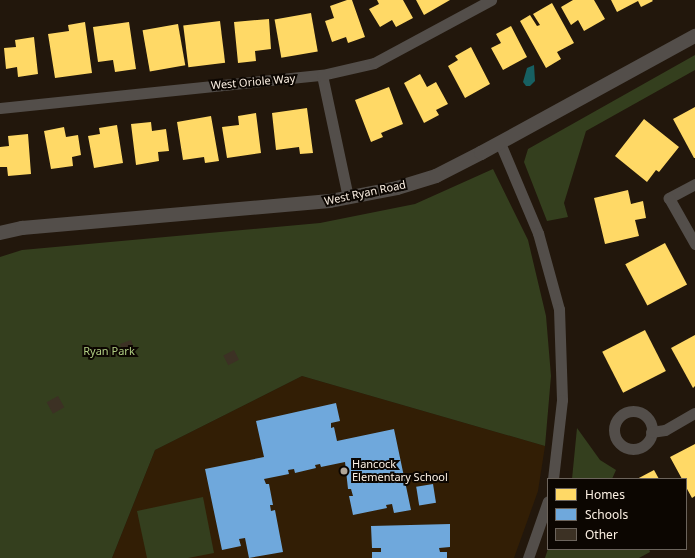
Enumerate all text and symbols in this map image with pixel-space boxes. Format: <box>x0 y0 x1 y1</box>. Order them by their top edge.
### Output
street label: West Oriole Way <box>210 72 296 92</box>
street label: West Ryan Road <box>323 178 407 208</box>
park label: Ryan Park <box>83 344 135 358</box>
place label: Hancock Elementary School <box>352 458 448 484</box>
marker: Hancock Elementary School <box>339 466 349 476</box>
legend <box>547 478 687 550</box>
text: Homes <box>585 486 625 503</box>
text: Schools <box>585 506 628 523</box>
text: Other <box>585 526 618 543</box>

